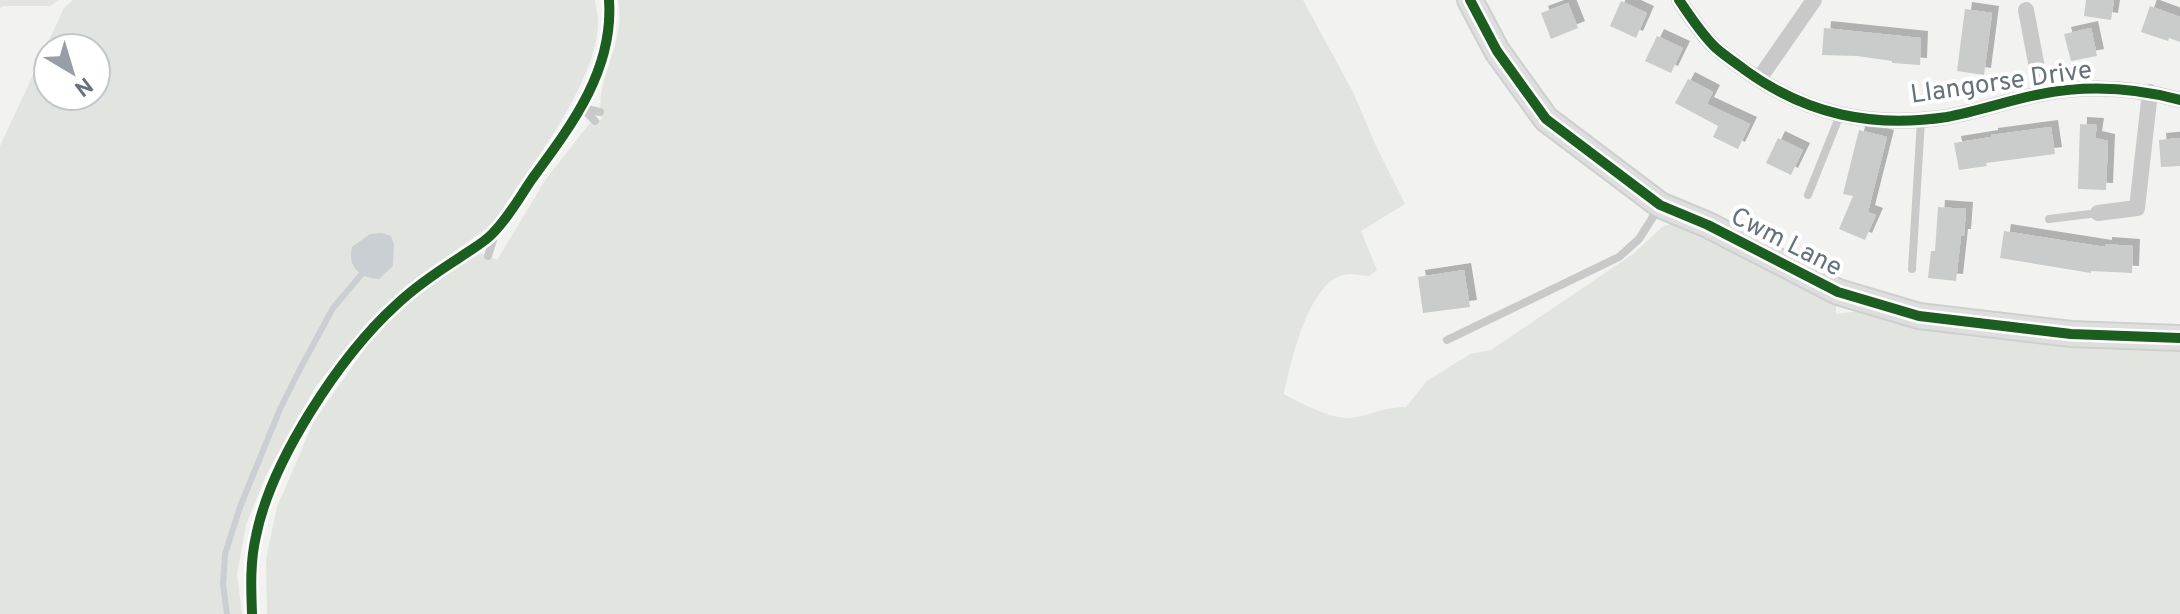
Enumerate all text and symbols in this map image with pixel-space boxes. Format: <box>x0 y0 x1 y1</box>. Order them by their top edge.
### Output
north arrow <box>32 32 112 112</box>
street label: Llangorse Drive <box>1909 54 2094 113</box>
text: N <box>68 70 97 101</box>
street label: Cwm Lane <box>1725 201 1847 285</box>

